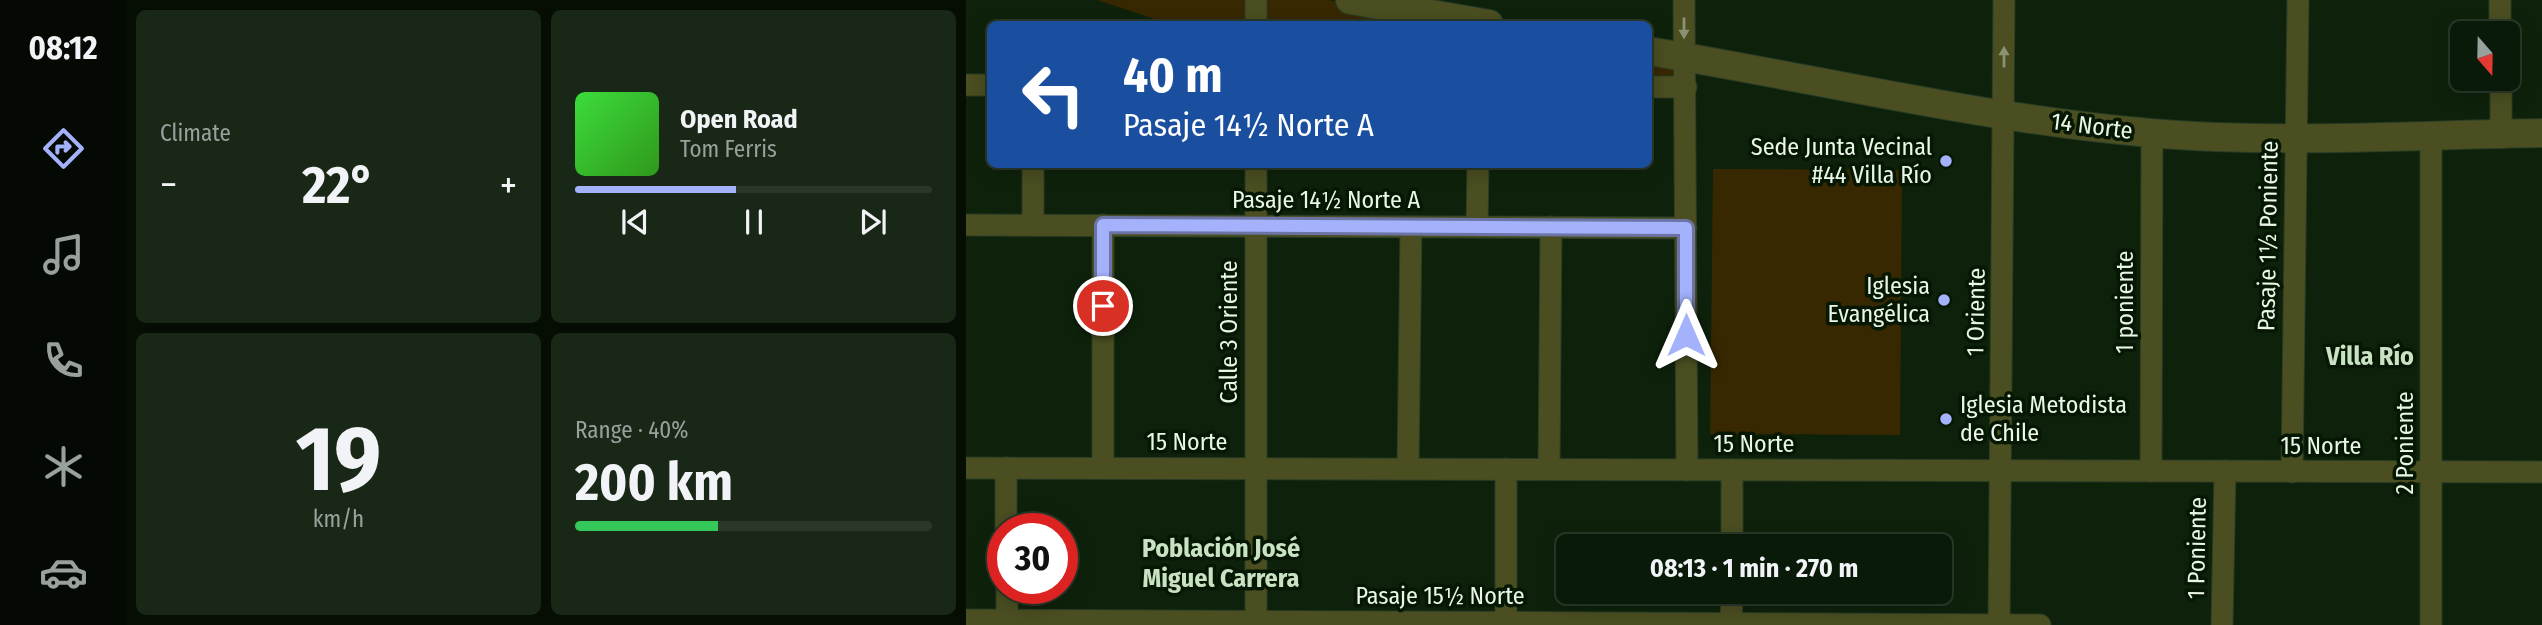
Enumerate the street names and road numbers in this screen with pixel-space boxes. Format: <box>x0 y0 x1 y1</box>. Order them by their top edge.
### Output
street label: 14 Norte <box>2050 107 2134 145</box>
street label: Pasaje 1½ Poniente <box>2252 141 2284 331</box>
street label: Pasaje 14½ Norte A <box>1232 186 1420 214</box>
street label: 1 poniente <box>2111 251 2139 353</box>
street label: Calle 3 Oriente <box>1215 260 1243 404</box>
street label: 1 Oriente <box>1961 268 1991 356</box>
street label: 2 Poniente <box>2391 391 2419 495</box>
street label: 15 Norte <box>1147 428 1227 456</box>
street label: 15 Norte <box>1714 430 1794 458</box>
street label: 15 Norte <box>2281 432 2361 460</box>
street label: 1 Poniente <box>2182 497 2212 599</box>
street label: Pasaje 15½ Norte <box>1355 582 1525 610</box>

